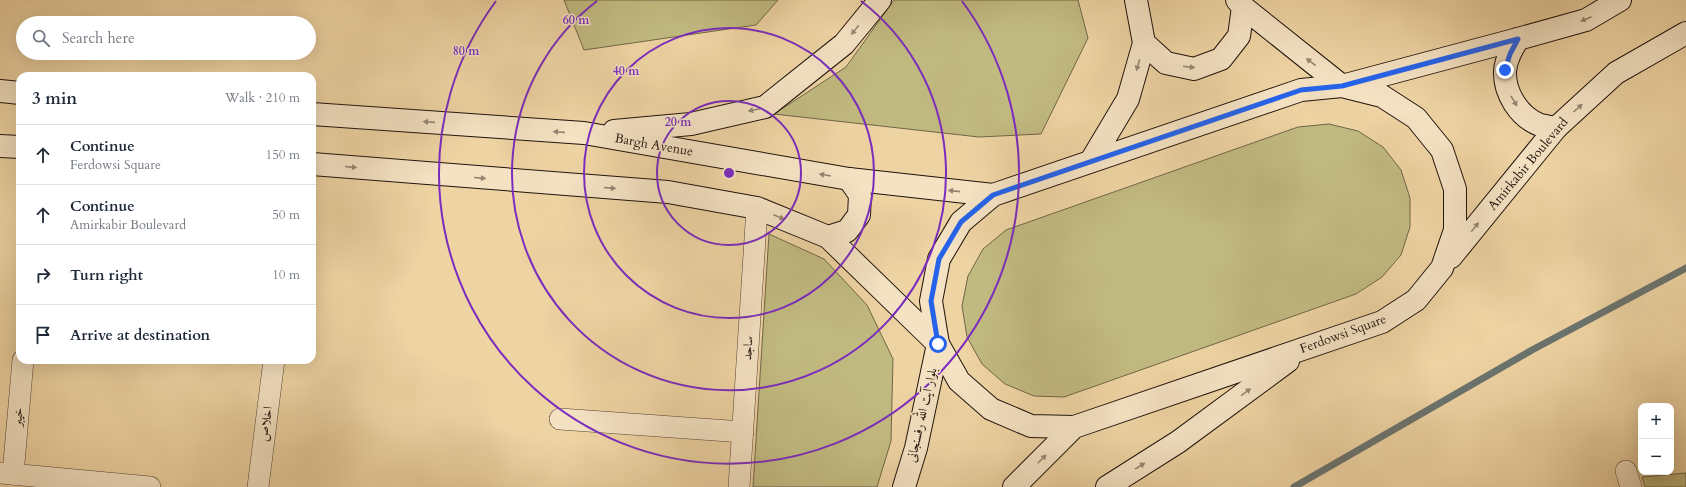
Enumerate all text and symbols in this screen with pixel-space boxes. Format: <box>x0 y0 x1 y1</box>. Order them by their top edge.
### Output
text: 60 m <box>563 12 590 28</box>
search box <box>16 16 316 60</box>
one-way arrow <box>1579 16 1591 22</box>
one-way arrow <box>851 25 860 36</box>
icon: search <box>30 27 52 49</box>
text: Search here <box>62 28 135 48</box>
text: 80 m <box>453 43 480 59</box>
one-way arrow <box>1306 57 1317 66</box>
one-way arrow <box>1135 60 1141 72</box>
route end <box>1496 61 1514 79</box>
text: 40 m <box>613 63 640 79</box>
one-way arrow <box>1183 64 1195 70</box>
text: 3 min <box>32 87 77 110</box>
text: Walk · 210 m <box>225 89 300 107</box>
one-way arrow <box>1510 95 1517 107</box>
one-way arrow <box>1573 103 1583 113</box>
one-way arrow <box>748 107 760 113</box>
text: 20 m <box>665 114 692 130</box>
street label: Amirkabir Boulevard <box>1484 114 1572 214</box>
one-way arrow <box>423 119 435 126</box>
one-way arrow <box>553 128 565 135</box>
street label: Bargh Avenue <box>613 129 695 161</box>
text: Continue <box>70 136 135 156</box>
icon: ahead <box>32 144 54 166</box>
text: 150 m <box>266 146 300 164</box>
text: Ferdowsi Square <box>70 156 161 174</box>
one-way arrow <box>345 164 357 171</box>
centre of rings <box>722 166 736 180</box>
one-way arrow <box>819 171 832 177</box>
one-way arrow <box>474 174 486 181</box>
one-way arrow <box>604 184 616 191</box>
one-way arrow <box>948 187 961 194</box>
text: Continue <box>70 196 135 216</box>
icon: ahead <box>32 204 54 226</box>
text: 50 m <box>272 206 300 224</box>
one-way arrow <box>773 214 784 220</box>
text: Amirkabir Boulevard <box>70 216 186 234</box>
one-way arrow <box>1471 222 1479 233</box>
icon: right <box>32 264 54 286</box>
text: Turn right <box>70 265 143 285</box>
text: 10 m <box>272 266 300 284</box>
street label: Ferdowsi Square <box>1297 310 1389 358</box>
icon: arrive <box>32 324 54 346</box>
text: Arrive at destination <box>70 325 210 345</box>
street label: ساجد <box>738 335 758 361</box>
route start <box>929 335 947 353</box>
street label: بلوار آیت الله رفسنجانی <box>900 365 942 464</box>
one-way arrow <box>1241 388 1252 396</box>
map controls <box>1638 403 1674 475</box>
button: + <box>1638 403 1674 439</box>
street label: اخلاص <box>255 405 277 443</box>
street label: خیبر <box>8 407 28 429</box>
button: − <box>1638 439 1674 475</box>
one-way arrow <box>1037 454 1047 464</box>
one-way arrow <box>1135 462 1145 470</box>

